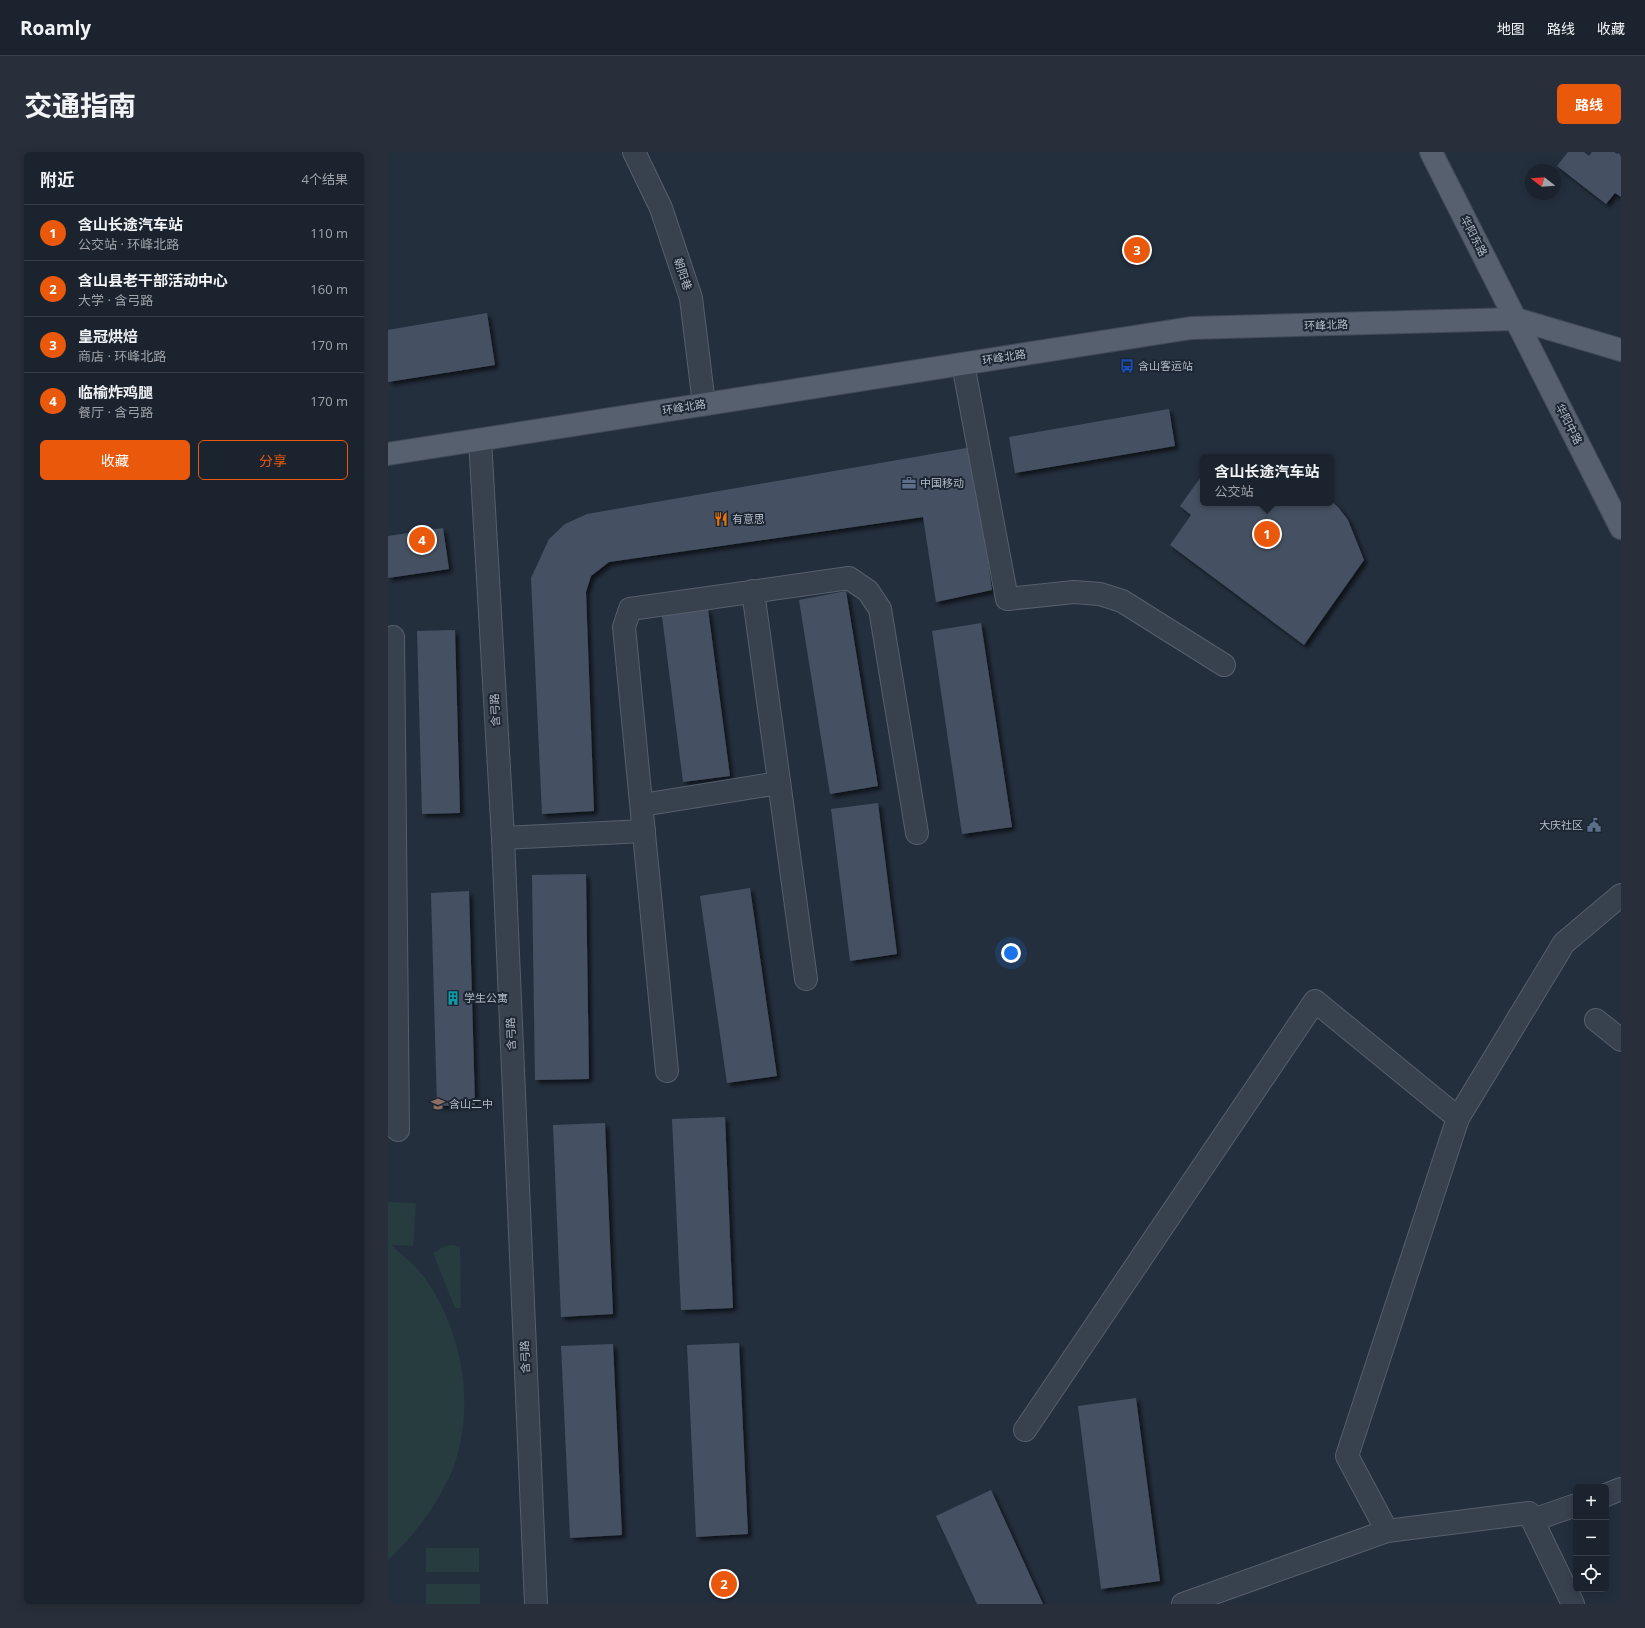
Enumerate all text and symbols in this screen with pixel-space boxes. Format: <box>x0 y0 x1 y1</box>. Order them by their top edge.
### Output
text: Roamly <box>20 15 91 41</box>
text: 地图 <box>1497 19 1525 38</box>
text: 路线 <box>1547 19 1575 38</box>
text: 收藏 <box>1597 19 1625 38</box>
button: 路线 <box>1557 84 1621 124</box>
text: 交通指南 <box>24 86 136 124</box>
north arrow <box>1525 164 1561 200</box>
text: 附近 <box>40 168 74 191</box>
text: 4个结果 <box>302 170 348 188</box>
street label: 华阳东路 <box>1458 213 1491 259</box>
text: 含山长途汽车站 <box>78 214 183 234</box>
text: 1 <box>49 224 57 242</box>
text: 110 m <box>310 224 348 242</box>
text: 公交站 · 环峰北路 <box>78 235 179 253</box>
pin: 3 <box>1124 235 1150 265</box>
street label: 朝阳巷 <box>671 256 696 292</box>
text: 含山县老干部活动中心 <box>78 270 228 290</box>
text: 2 <box>49 280 57 298</box>
text: 160 m <box>310 280 348 298</box>
text: 大学 · 含弓路 <box>78 291 153 309</box>
street label: 环峰北路 <box>1304 316 1348 333</box>
text: 皇冠烘焙 <box>78 326 138 346</box>
text: 3 <box>49 336 57 354</box>
text: 170 m <box>310 336 348 354</box>
street label: 环峰北路 <box>981 346 1027 367</box>
text: 商店 · 环峰北路 <box>78 347 166 365</box>
bus stop icon: 含山客运站 <box>1119 358 1135 374</box>
place label: 含山客运站 <box>1138 358 1193 373</box>
text: 临榆炸鸡腿 <box>78 382 153 402</box>
text: 4 <box>49 392 57 410</box>
text: 170 m <box>310 392 348 410</box>
street label: 环峰北路 <box>661 396 707 417</box>
street label: 华阳中路 <box>1553 401 1586 447</box>
text: 餐厅 · 含弓路 <box>78 403 153 421</box>
button: 收藏 <box>40 440 190 480</box>
button: 分享 <box>198 440 348 480</box>
popup <box>1200 454 1334 506</box>
text: 含山长途汽车站 <box>1214 461 1320 481</box>
office icon: 中国移动 <box>901 475 917 491</box>
place label: 中国移动 <box>920 475 964 490</box>
text: 公交站 <box>1214 482 1254 500</box>
restaurant icon: 有意思 <box>713 511 729 527</box>
place label: 有意思 <box>732 511 765 526</box>
pin: 1 <box>1254 519 1280 549</box>
pin: 4 <box>409 525 435 555</box>
street label: 含弓路 <box>486 693 503 727</box>
place label: 大庆社区 <box>1539 817 1583 832</box>
public building icon: 大庆社区 <box>1586 817 1602 833</box>
your location <box>1001 943 1021 963</box>
building icon: 学生公寓 <box>445 990 461 1006</box>
place label: 学生公寓 <box>464 990 508 1005</box>
street label: 含弓路 <box>502 1017 519 1051</box>
school or university icon: 含山二中 <box>430 1096 446 1112</box>
place label: 含山二中 <box>449 1096 493 1111</box>
street label: 含弓路 <box>516 1340 533 1374</box>
map controls <box>1573 1484 1609 1592</box>
button: + <box>1573 1484 1609 1520</box>
button: − <box>1573 1520 1609 1556</box>
button: locate <box>1573 1556 1609 1592</box>
pin: 2 <box>711 1569 737 1599</box>

